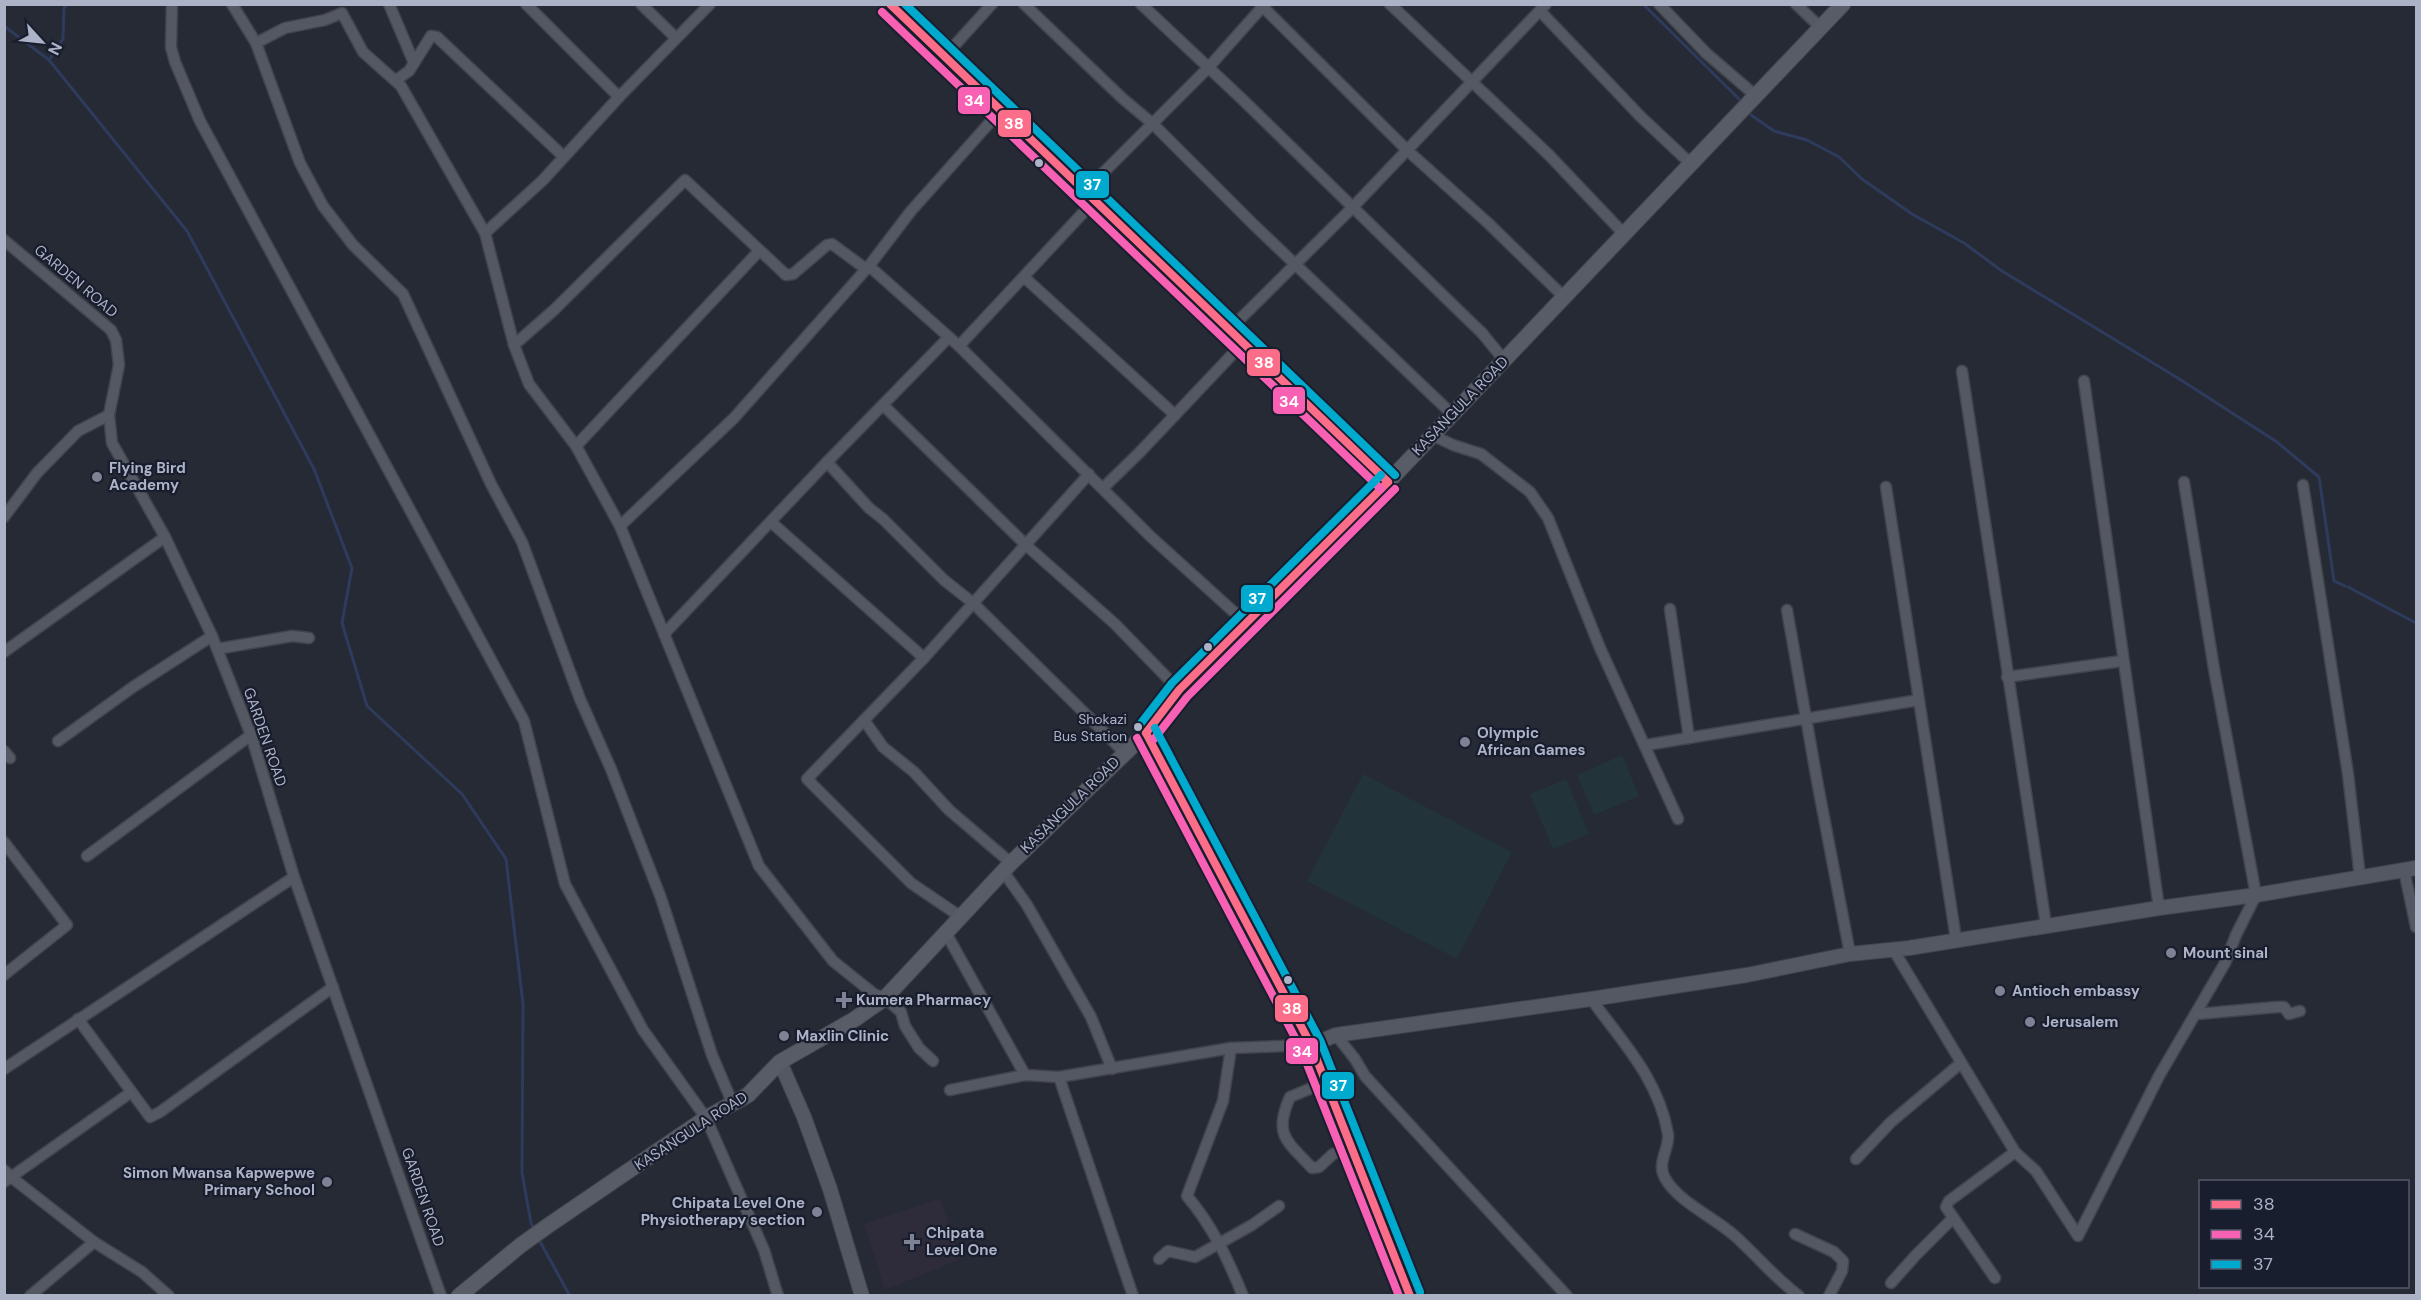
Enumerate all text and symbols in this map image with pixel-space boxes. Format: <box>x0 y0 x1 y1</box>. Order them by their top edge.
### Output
north arrow <box>12 12 72 72</box>
text: N <box>43 39 67 59</box>
line badge: 34 <box>957 86 991 115</box>
text: 34 <box>964 90 984 111</box>
line badge: 38 <box>997 109 1032 138</box>
text: 38 <box>1004 113 1024 134</box>
unlabelled marker <box>1033 157 1045 169</box>
line badge: 37 <box>1075 170 1110 199</box>
text: 37 <box>1083 174 1101 195</box>
street label: GARDEN ROAD <box>30 240 122 322</box>
line badge: 38 <box>1246 348 1281 377</box>
text: 38 <box>1254 352 1274 373</box>
street label: KASANGULA ROAD <box>1407 352 1513 460</box>
line badge: 34 <box>1272 386 1306 415</box>
text: 34 <box>1279 391 1299 412</box>
place label: Flying Bird Academy <box>109 458 186 495</box>
marker: Flying Bird Academy <box>90 470 104 484</box>
line badge: 37 <box>1240 584 1274 613</box>
text: 37 <box>1248 588 1266 609</box>
unlabelled marker <box>1202 641 1214 653</box>
street label: GARDEN ROAD <box>239 685 291 789</box>
place label: Shokazi Bus Station <box>1054 710 1127 745</box>
marker: Shokazi Bus Station <box>1132 721 1144 733</box>
place label: Olympic African Games <box>1477 723 1586 760</box>
marker: Olympic African Games <box>1458 735 1472 749</box>
street label: KASANGULA ROAD <box>1016 752 1124 858</box>
place label: Mount sinal <box>2183 943 2268 963</box>
marker: Mount sinal <box>2164 946 2178 960</box>
unlabelled marker <box>1282 974 1294 986</box>
place label: Antioch embassy <box>2012 981 2140 1001</box>
marker: Antioch embassy <box>1993 984 2007 998</box>
place label: Kumera Pharmacy <box>856 990 991 1010</box>
marker: Kumera Pharmacy <box>837 993 851 1007</box>
line badge: 38 <box>1274 994 1309 1023</box>
text: 38 <box>1282 998 1302 1019</box>
place label: Jerusalem <box>2042 1012 2118 1032</box>
marker: Jerusalem <box>2023 1015 2037 1029</box>
place label: Maxlin Clinic <box>796 1026 889 1046</box>
marker: Maxlin Clinic <box>777 1029 791 1043</box>
line badge: 34 <box>1285 1037 1319 1065</box>
text: 34 <box>1292 1041 1312 1062</box>
line badge: 37 <box>1321 1071 1355 1100</box>
text: 37 <box>1329 1075 1347 1096</box>
street label: KASANGULA ROAD <box>631 1087 751 1175</box>
street label: GARDEN ROAD <box>397 1145 449 1249</box>
place label: Simon Mwansa Kapwepwe Primary School <box>123 1163 315 1200</box>
marker: Simon Mwansa Kapwepwe Primary School <box>320 1175 334 1189</box>
legend <box>2199 1180 2409 1288</box>
text: 38 <box>2253 1192 2275 1216</box>
place label: Chipata Level One Physiotherapy section <box>641 1193 805 1230</box>
marker: Chipata Level One Physiotherapy section <box>810 1205 824 1219</box>
text: 34 <box>2253 1222 2275 1246</box>
place label: Chipata Level One <box>926 1223 998 1260</box>
marker: Chipata Level One <box>903 1233 921 1251</box>
text: 37 <box>2253 1252 2273 1276</box>

